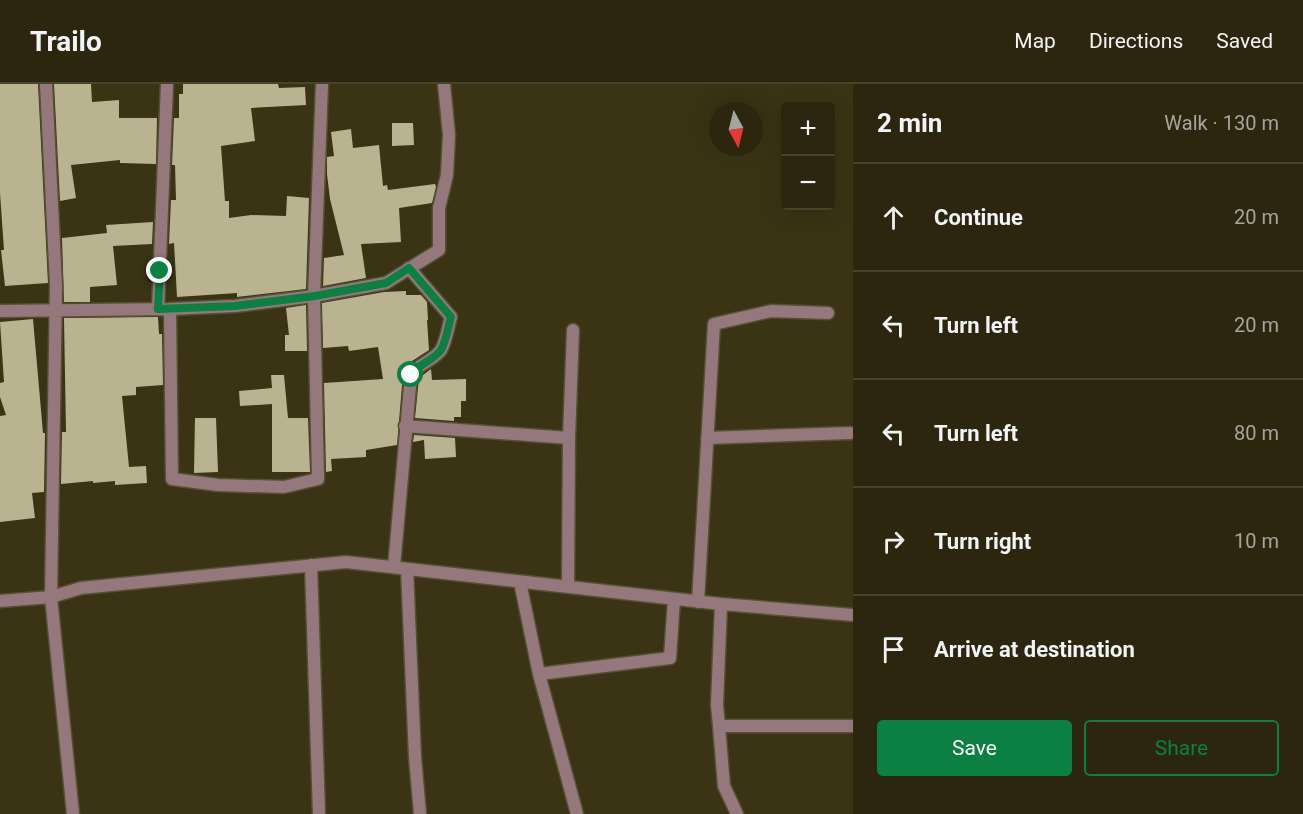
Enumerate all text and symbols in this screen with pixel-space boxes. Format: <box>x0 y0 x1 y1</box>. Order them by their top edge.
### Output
text: Trailo <box>30 25 102 58</box>
text: Map <box>1014 29 1056 53</box>
text: Directions <box>1089 29 1183 53</box>
text: Saved <box>1216 29 1273 53</box>
north arrow <box>709 102 763 156</box>
map controls <box>781 102 835 210</box>
button: + <box>781 102 835 156</box>
text: 2 min <box>877 108 942 138</box>
text: Walk · 130 m <box>1164 111 1279 135</box>
button: − <box>781 156 835 210</box>
icon: ahead <box>877 201 910 234</box>
text: Continue <box>934 205 1023 230</box>
text: 20 m <box>1234 205 1279 229</box>
route end <box>146 257 172 283</box>
icon: left <box>877 309 910 342</box>
text: Turn left <box>934 313 1018 338</box>
text: 20 m <box>1234 313 1279 337</box>
route start <box>397 361 423 387</box>
icon: left <box>877 417 910 450</box>
text: Turn left <box>934 421 1018 446</box>
text: 80 m <box>1234 421 1279 445</box>
icon: right <box>877 525 910 558</box>
text: Turn right <box>934 529 1031 554</box>
text: 10 m <box>1234 529 1279 553</box>
icon: arrive <box>877 633 910 666</box>
text: Arrive at destination <box>934 637 1135 662</box>
button: Save <box>877 720 1072 776</box>
button: Share <box>1084 720 1279 776</box>

